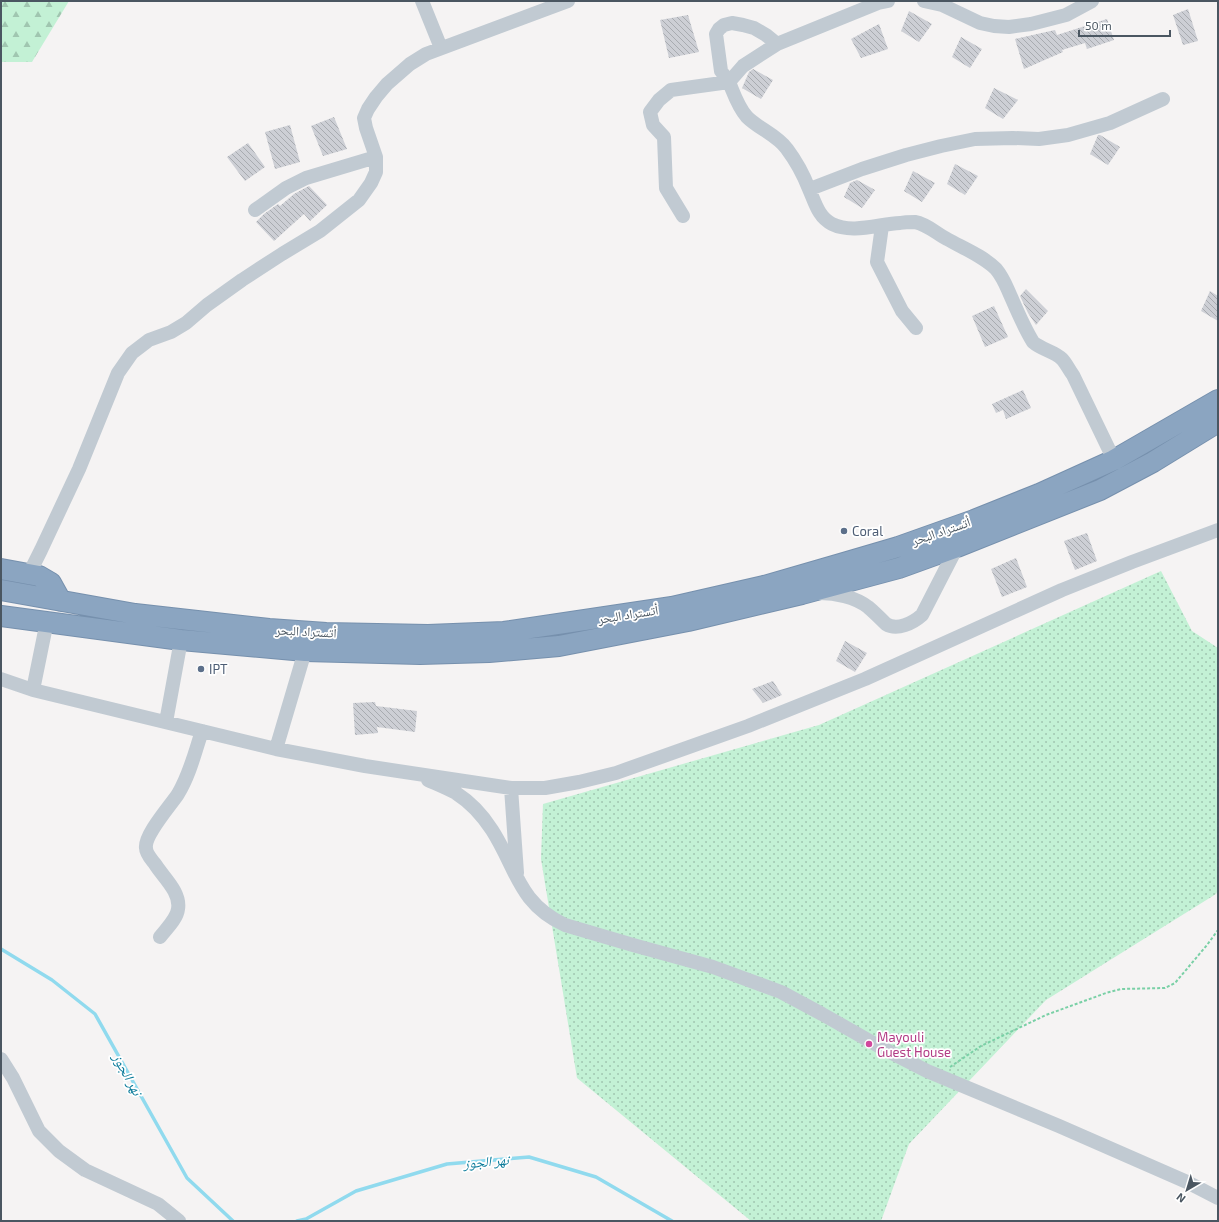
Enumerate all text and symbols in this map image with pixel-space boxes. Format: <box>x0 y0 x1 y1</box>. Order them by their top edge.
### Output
scale bar <box>1079 12 1170 38</box>
text: 50 m <box>1085 18 1112 32</box>
street label: أتستراد البحر <box>909 513 973 550</box>
place label: Coral <box>852 523 883 539</box>
marker: Coral <box>839 526 849 536</box>
street label: أتستراد البحر <box>596 601 660 628</box>
street label: أتستراد البحر <box>274 621 337 642</box>
place label: IPT <box>209 661 228 677</box>
marker: IPT <box>196 664 206 674</box>
place label: Mayouli Guest House <box>877 1029 951 1060</box>
marker: Mayouli Guest House <box>864 1039 874 1049</box>
water label: نهر الجوز <box>109 1049 147 1100</box>
water label: نهر الجوز <box>462 1150 511 1172</box>
north arrow <box>1167 1170 1207 1210</box>
text: N <box>1173 1191 1188 1206</box>

